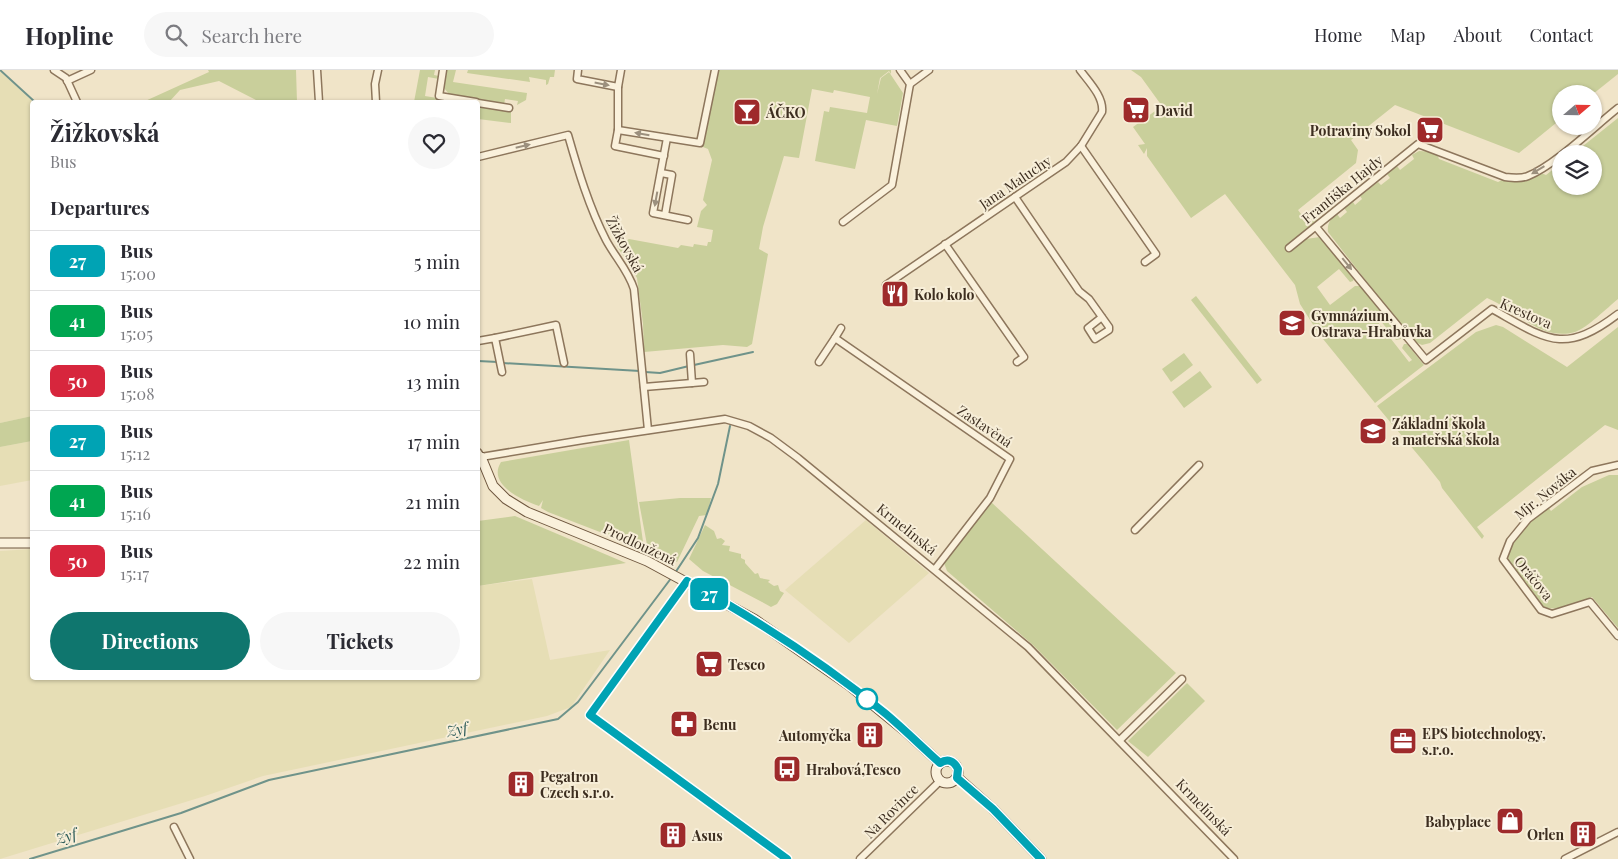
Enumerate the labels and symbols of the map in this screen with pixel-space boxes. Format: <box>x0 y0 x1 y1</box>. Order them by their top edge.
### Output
one-way arrow <box>594 80 609 88</box>
north arrow <box>1552 85 1602 135</box>
supermarket icon: David <box>1121 95 1151 125</box>
bar icon: ÁČKO <box>732 97 762 127</box>
place label: David <box>1155 101 1193 120</box>
place label: ÁČKO <box>765 103 806 122</box>
supermarket icon: Potraviny Sokol <box>1415 115 1445 145</box>
place label: Potraviny Sokol <box>1310 121 1412 140</box>
one-way arrow <box>634 129 650 137</box>
one-way arrow <box>515 142 530 150</box>
street label: Františka Hajdy <box>1298 150 1386 228</box>
street label: Jana Maluchy <box>974 151 1055 214</box>
one-way arrow <box>1532 166 1545 175</box>
one-way arrow <box>651 191 659 207</box>
street label: Žižkovská <box>602 212 648 276</box>
one-way arrow <box>1341 258 1352 271</box>
restaurant icon: Kolo kolo <box>880 279 910 309</box>
place label: Kolo kolo <box>914 285 975 304</box>
street label: Krestova <box>1497 293 1555 333</box>
place label: Gymnázium, Ostrava-Hrabůvka <box>1311 306 1432 341</box>
school or university icon: Gymnázium, Ostrava-Hrabůvka <box>1277 308 1307 338</box>
street label: Zastavěná <box>954 401 1016 451</box>
place label: Základní škola a mateřská škola <box>1392 414 1500 449</box>
school or university icon: Základní škola a mateřská škola <box>1358 416 1388 446</box>
street label: Mjr. Nováka <box>1510 462 1580 524</box>
street label: Krmelínská <box>873 499 941 559</box>
street label: Prodloužená <box>600 519 680 569</box>
street label: Oráčova <box>1510 552 1558 604</box>
line badge: 27 <box>686 578 732 610</box>
supermarket icon: Tesco <box>694 649 724 679</box>
place label: Tesco <box>728 655 765 674</box>
unlabelled marker <box>856 688 878 710</box>
pharmacy icon: Benu <box>669 709 699 739</box>
place label: Benu <box>703 715 737 734</box>
water label: Zyf <box>444 716 472 741</box>
building icon: Automyčka <box>855 720 885 750</box>
place label: EPS biotechnology, s.r.o. <box>1422 724 1546 759</box>
place label: Automyčka <box>778 726 852 745</box>
office icon: EPS biotechnology, s.r.o. <box>1388 726 1418 756</box>
bus stop icon: Hrabová,Tesco <box>772 754 802 784</box>
place label: Hrabová,Tesco <box>806 760 901 779</box>
place label: Pegatron Czech s.r.o. <box>540 767 614 802</box>
building icon: Pegatron Czech s.r.o. <box>506 769 536 799</box>
street label: Krmelínská <box>1172 774 1236 840</box>
street label: Na Rovince <box>860 780 922 842</box>
shop icon: Babyplace <box>1495 806 1525 836</box>
place label: Babyplace <box>1425 812 1491 831</box>
building icon: Orlen <box>1568 819 1598 849</box>
building icon: Asus <box>658 820 688 850</box>
water label: Zyf <box>52 822 82 849</box>
place label: Orlen <box>1527 825 1564 844</box>
place label: Asus <box>691 826 723 845</box>

